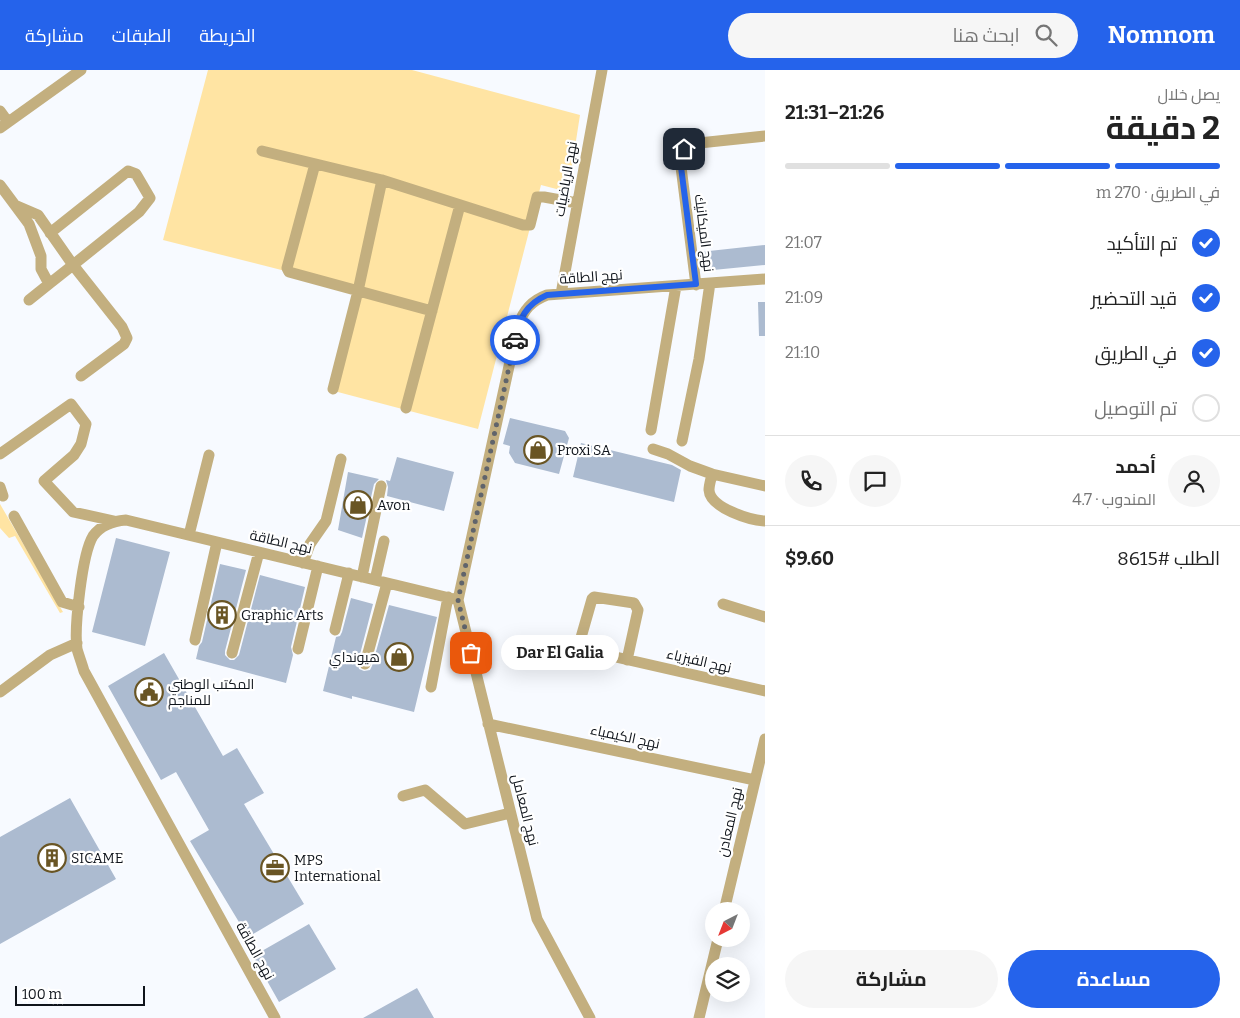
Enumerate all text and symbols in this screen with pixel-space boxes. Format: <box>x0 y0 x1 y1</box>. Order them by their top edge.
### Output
search box <box>728 13 1078 58</box>
icon: search <box>1032 21 1060 49</box>
text: Nomnom <box>1108 21 1215 49</box>
text: ابحث هنا <box>952 24 1020 47</box>
text: مشاركة <box>25 25 84 47</box>
text: الطبقات <box>112 25 171 47</box>
text: الخريطة <box>199 25 256 47</box>
text: يصل خلال <box>1157 85 1220 104</box>
text: 21:26–21:31 <box>785 101 884 124</box>
text: 2 دقيقة <box>1106 109 1220 147</box>
pin <box>663 128 705 170</box>
icon: home <box>670 135 698 163</box>
street label: نهج الرياضيات <box>551 140 581 218</box>
text: في الطريق · 270 m <box>1096 183 1220 202</box>
street label: نهج الميكانيك <box>691 193 717 273</box>
icon: check <box>1192 229 1220 257</box>
text: تم التأكيد <box>1106 232 1177 255</box>
text: 21:07 <box>785 233 822 252</box>
street label: نهج الطاقة <box>559 266 623 288</box>
icon: check <box>1192 284 1220 312</box>
text: قيد التحضير <box>1091 287 1177 310</box>
text: 21:09 <box>785 288 823 307</box>
courier <box>490 315 540 365</box>
icon: car <box>501 326 529 354</box>
icon: check <box>1192 339 1220 367</box>
text: في الطريق <box>1095 342 1177 365</box>
text: 21:10 <box>785 343 820 362</box>
text: تم التوصيل <box>1094 397 1177 420</box>
shop icon: Proxi SA <box>523 435 553 465</box>
place label: Proxi SA <box>557 442 611 459</box>
button: phone <box>785 455 837 507</box>
button: chat <box>849 455 901 507</box>
text: أحمد <box>1115 455 1156 478</box>
button: person <box>1168 455 1220 507</box>
shop icon: Avon <box>343 490 373 520</box>
text: المندوب · 4.7 <box>1072 490 1156 509</box>
place label: Avon <box>377 497 410 514</box>
street label: نهج الطاقة <box>248 527 314 557</box>
text: $9.60 <box>785 547 834 570</box>
text: الطلب #8615 <box>1117 547 1220 570</box>
building icon: Graphic Arts <box>207 600 237 630</box>
place label: Graphic Arts <box>241 607 323 624</box>
pin <box>450 632 492 674</box>
callout: Dar El Galia <box>501 636 618 670</box>
icon: bag <box>457 639 485 667</box>
shop icon: هيونداي <box>384 642 414 672</box>
text: Dar El Galia <box>516 643 604 662</box>
street label: نهج الفيزياء <box>665 645 733 677</box>
place label: هيونداي <box>329 649 380 669</box>
place label: المكتب الوطني للمناجم <box>168 676 254 710</box>
public building icon: المكتب الوطني للمناجم <box>134 677 164 707</box>
street label: نهج الكيمياء <box>589 721 661 753</box>
street label: نهج المعامل <box>508 772 542 848</box>
street label: نهج المعادن <box>714 786 746 858</box>
building icon: SICAME <box>37 843 67 873</box>
place label: SICAME <box>71 850 123 867</box>
place label: MPS International <box>294 852 381 885</box>
office icon: MPS International <box>260 853 290 883</box>
north arrow <box>705 902 750 948</box>
map controls <box>705 902 750 1002</box>
street label: نهج الطاقة <box>232 919 278 983</box>
button: مشاركة <box>785 950 998 1008</box>
button: مساعدة <box>1008 950 1220 1008</box>
button: layers <box>705 957 750 1002</box>
scale bar <box>15 983 145 1006</box>
text: 100 m <box>22 986 62 1003</box>

